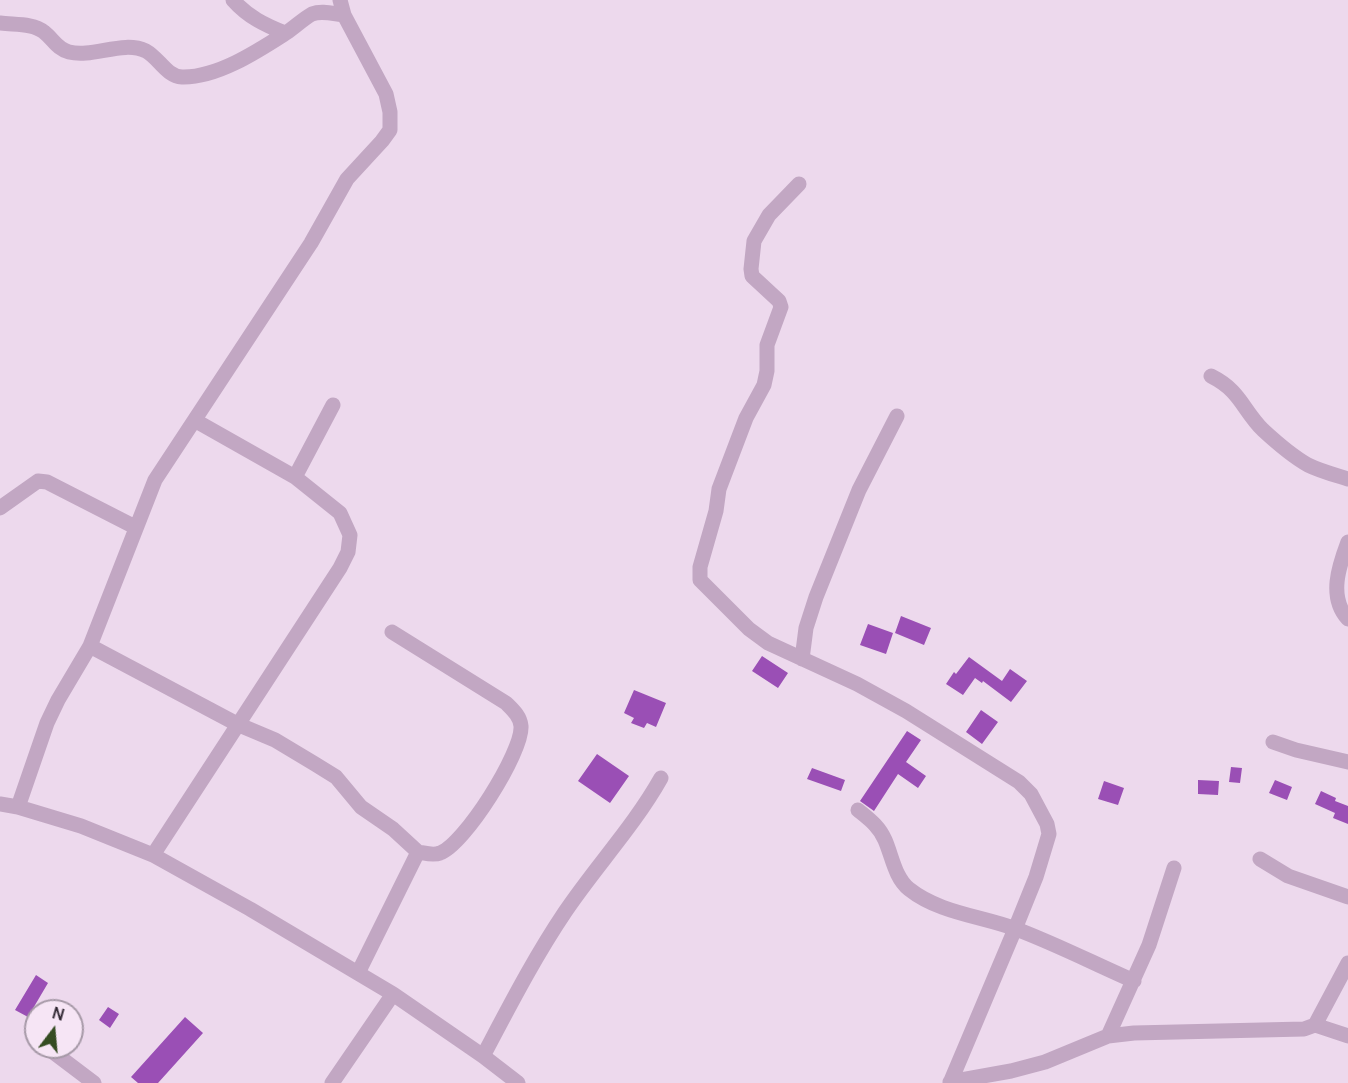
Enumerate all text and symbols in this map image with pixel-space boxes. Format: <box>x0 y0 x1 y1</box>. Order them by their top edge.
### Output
north arrow <box>24 999 84 1059</box>
text: N <box>50 1001 67 1026</box>

